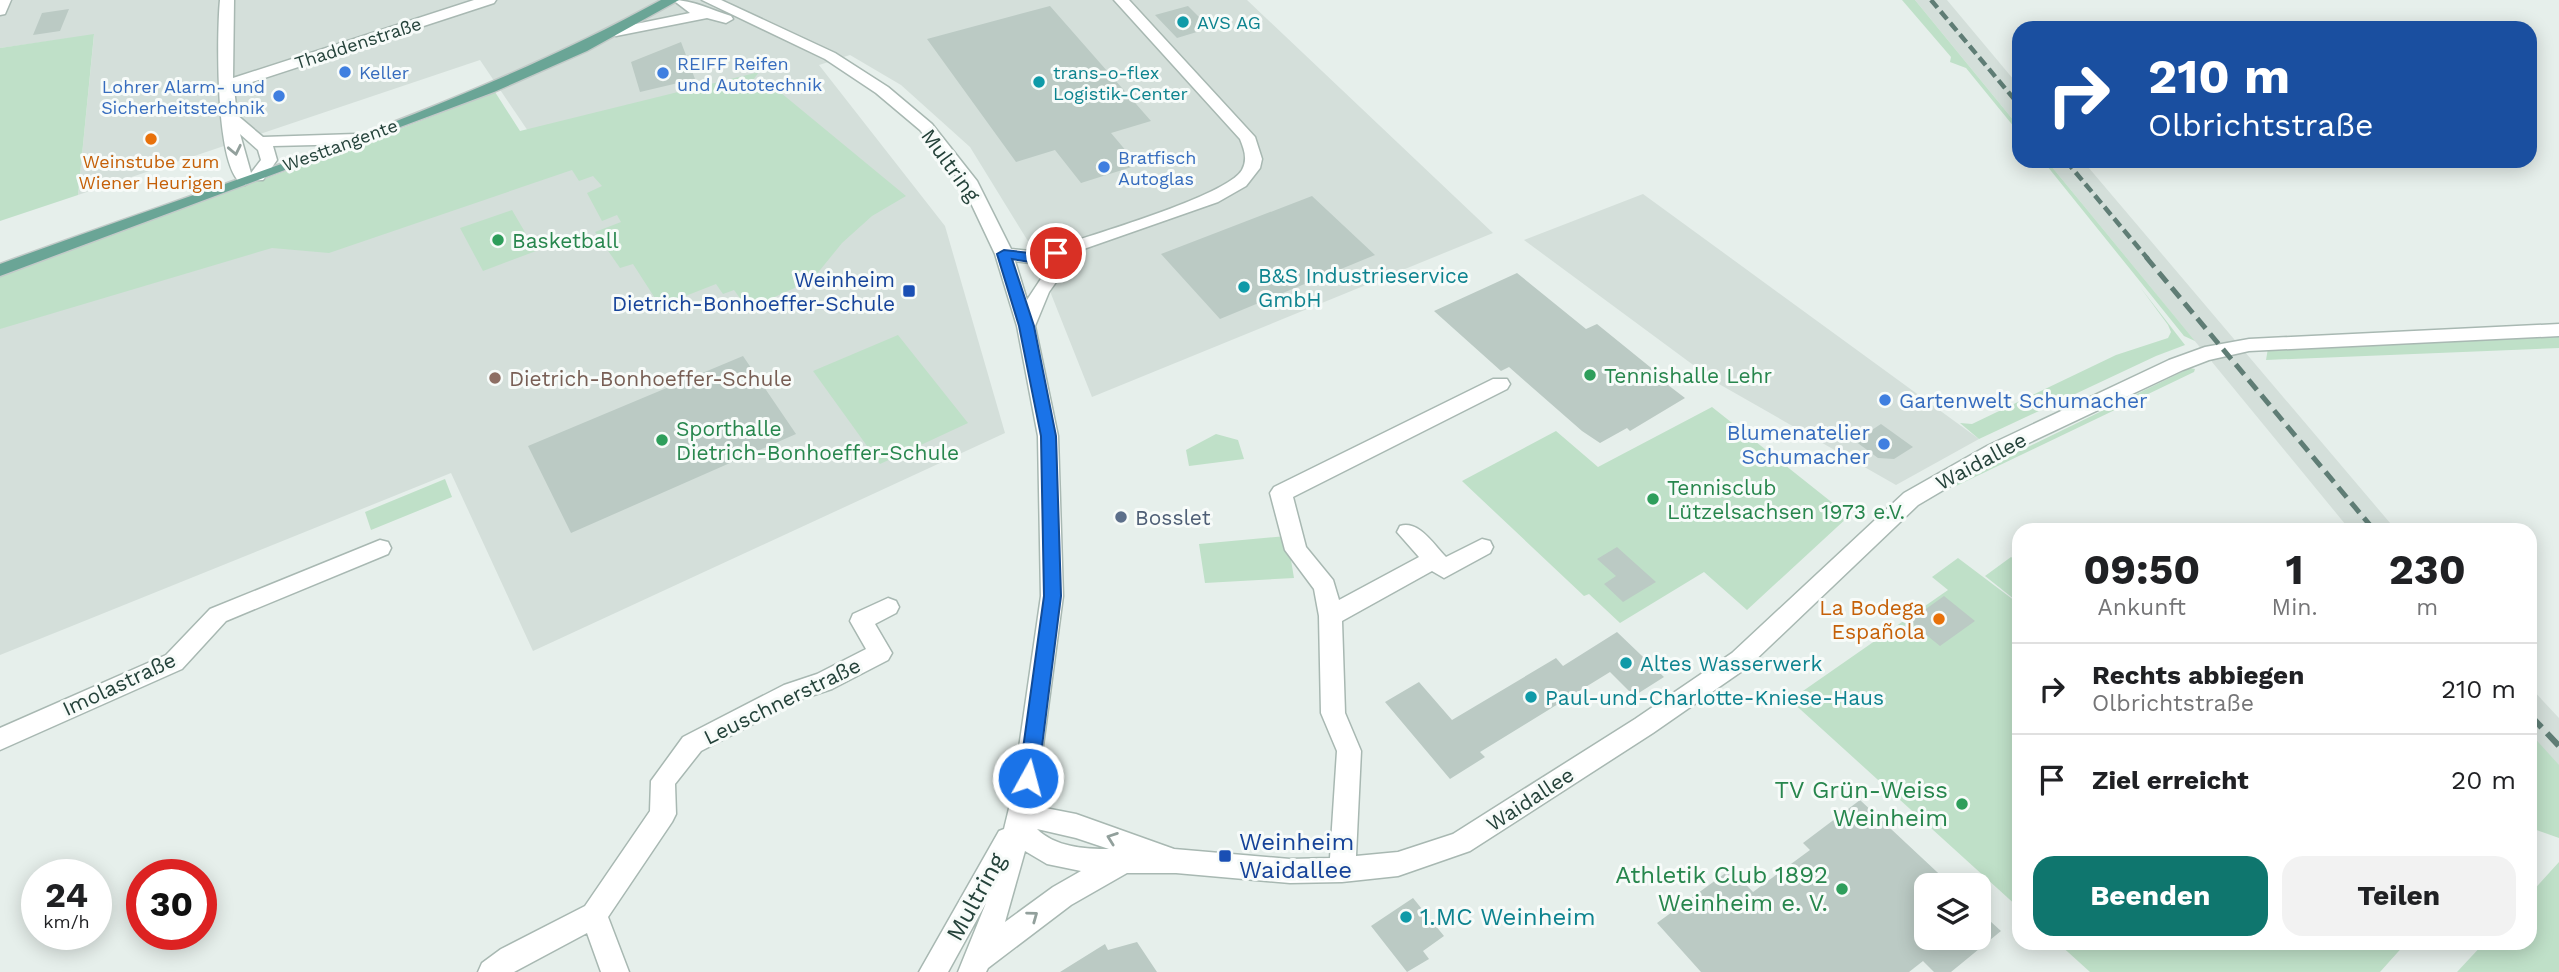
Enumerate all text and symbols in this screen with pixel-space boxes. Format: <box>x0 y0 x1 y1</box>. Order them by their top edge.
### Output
place label: AVS AG <box>1197 12 1261 33</box>
street label: Thaddenstraße <box>292 13 424 73</box>
marker: AVS AG <box>1175 14 1191 30</box>
text: 210 m <box>2148 47 2290 105</box>
icon: right <box>2033 49 2124 140</box>
place label: REIFF Reifen und Autotechnik <box>677 53 822 95</box>
place label: Keller <box>359 62 409 83</box>
place label: trans-o-flex Logistik-Center <box>1053 62 1188 104</box>
marker: Keller <box>337 64 353 80</box>
marker: REIFF Reifen und Autotechnik <box>655 65 671 81</box>
marker: trans-o-flex Logistik-Center <box>1031 74 1047 90</box>
place label: Lohrer Alarm- und Sicherheitstechnik <box>101 76 265 118</box>
marker: Lohrer Alarm- und Sicherheitstechnik <box>271 88 287 104</box>
text: Olbrichtstraße <box>2148 106 2373 144</box>
street label: Westtangente <box>280 114 400 176</box>
street label: Multring <box>916 124 986 207</box>
marker: Weinstube zum Wiener Heurigen <box>143 131 159 147</box>
one-way arrow <box>226 144 241 156</box>
place label: Bratfisch Autoglas <box>1118 147 1196 189</box>
place label: Weinstube zum Wiener Heurigen <box>79 151 223 193</box>
marker: Bratfisch Autoglas <box>1096 159 1112 175</box>
pin <box>1026 223 1086 283</box>
place label: Basketball <box>512 228 619 253</box>
marker: Basketball <box>490 232 506 248</box>
icon: arrive <box>1037 234 1075 272</box>
place label: B&S Industrieservice GmbH <box>1258 263 1469 312</box>
place label: Weinheim Dietrich-Bonhoeffer-Schule <box>612 267 895 316</box>
marker: B&S Industrieservice GmbH <box>1236 279 1252 295</box>
marker: Weinheim Dietrich-Bonhoeffer-Schule <box>901 283 917 299</box>
place label: Tennishalle Lehr <box>1604 363 1773 388</box>
place label: Dietrich-Bonhoeffer-Schule <box>509 366 792 391</box>
marker: Tennishalle Lehr <box>1582 367 1598 383</box>
marker: Dietrich-Bonhoeffer-Schule <box>487 370 503 386</box>
place label: Gartenwelt Schumacher <box>1899 388 2148 413</box>
marker: Gartenwelt Schumacher <box>1877 392 1893 408</box>
place label: Sporthalle Dietrich-Bonhoeffer-Schule <box>676 416 959 465</box>
place label: Blumenatelier Schumacher <box>1727 420 1870 469</box>
street label: Waidallee <box>1931 427 2031 495</box>
marker: Sporthalle Dietrich-Bonhoeffer-Schule <box>654 432 670 448</box>
marker: Blumenatelier Schumacher <box>1876 436 1892 452</box>
place label: Tennisclub Lützelsachsen 1973 e.V. <box>1667 475 1905 524</box>
marker: Tennisclub Lützelsachsen 1973 e.V. <box>1645 491 1661 507</box>
place label: Bosslet <box>1135 505 1211 530</box>
marker: Bosslet <box>1113 509 1129 525</box>
text: 09:50 <box>2083 545 2200 594</box>
text: 1 <box>2285 545 2304 594</box>
text: 230 <box>2389 545 2466 594</box>
text: Ankunft <box>2098 594 2186 621</box>
text: Min. <box>2271 594 2318 621</box>
text: m <box>2416 594 2438 621</box>
place label: La Bodega Española <box>1819 595 1925 644</box>
marker: La Bodega Española <box>1931 611 1947 627</box>
street label: Imolastraße <box>58 647 180 721</box>
place label: Altes Wasserwerk <box>1640 651 1822 676</box>
street label: Leuschnerstraße <box>699 652 865 750</box>
marker: Altes Wasserwerk <box>1618 655 1634 671</box>
text: Rechts abbiegen <box>2092 660 2304 690</box>
icon: right <box>2033 670 2071 708</box>
text: 210 m <box>2441 674 2516 704</box>
place label: Paul-und-Charlotte-Kniese-Haus <box>1545 685 1884 710</box>
marker: Paul-und-Charlotte-Kniese-Haus <box>1523 689 1539 705</box>
text: Olbrichtstraße <box>2092 690 2254 717</box>
position arrow <box>991 741 1065 815</box>
icon: arrive <box>2033 761 2071 799</box>
street label: Waidallee <box>1482 762 1578 836</box>
text: Ziel erreicht <box>2092 765 2249 795</box>
text: 20 m <box>2451 765 2516 795</box>
place label: TV Grün-Weiss Weinheim <box>1775 776 1948 832</box>
marker: TV Grün-Weiss Weinheim <box>1954 796 1970 812</box>
place label: Weinheim Waidallee <box>1239 828 1354 884</box>
one-way arrow <box>1106 832 1118 846</box>
street label: Multring <box>941 848 1012 946</box>
marker: Weinheim Waidallee <box>1217 848 1233 864</box>
button: Beenden <box>2033 856 2268 936</box>
button: Teilen <box>2282 856 2516 936</box>
speed limit sign: 30 <box>126 859 217 950</box>
place label: Athletik Club 1892 Weinheim e. V. <box>1615 861 1828 917</box>
map controls <box>1914 873 1991 950</box>
button: layers <box>1914 873 1991 950</box>
text: 24 <box>45 874 88 916</box>
marker: Athletik Club 1892 Weinheim e. V. <box>1834 881 1850 897</box>
place label: 1.MC Weinheim <box>1420 903 1596 931</box>
marker: 1.MC Weinheim <box>1398 909 1414 925</box>
text: km/h <box>43 911 90 932</box>
one-way arrow <box>1025 912 1038 924</box>

